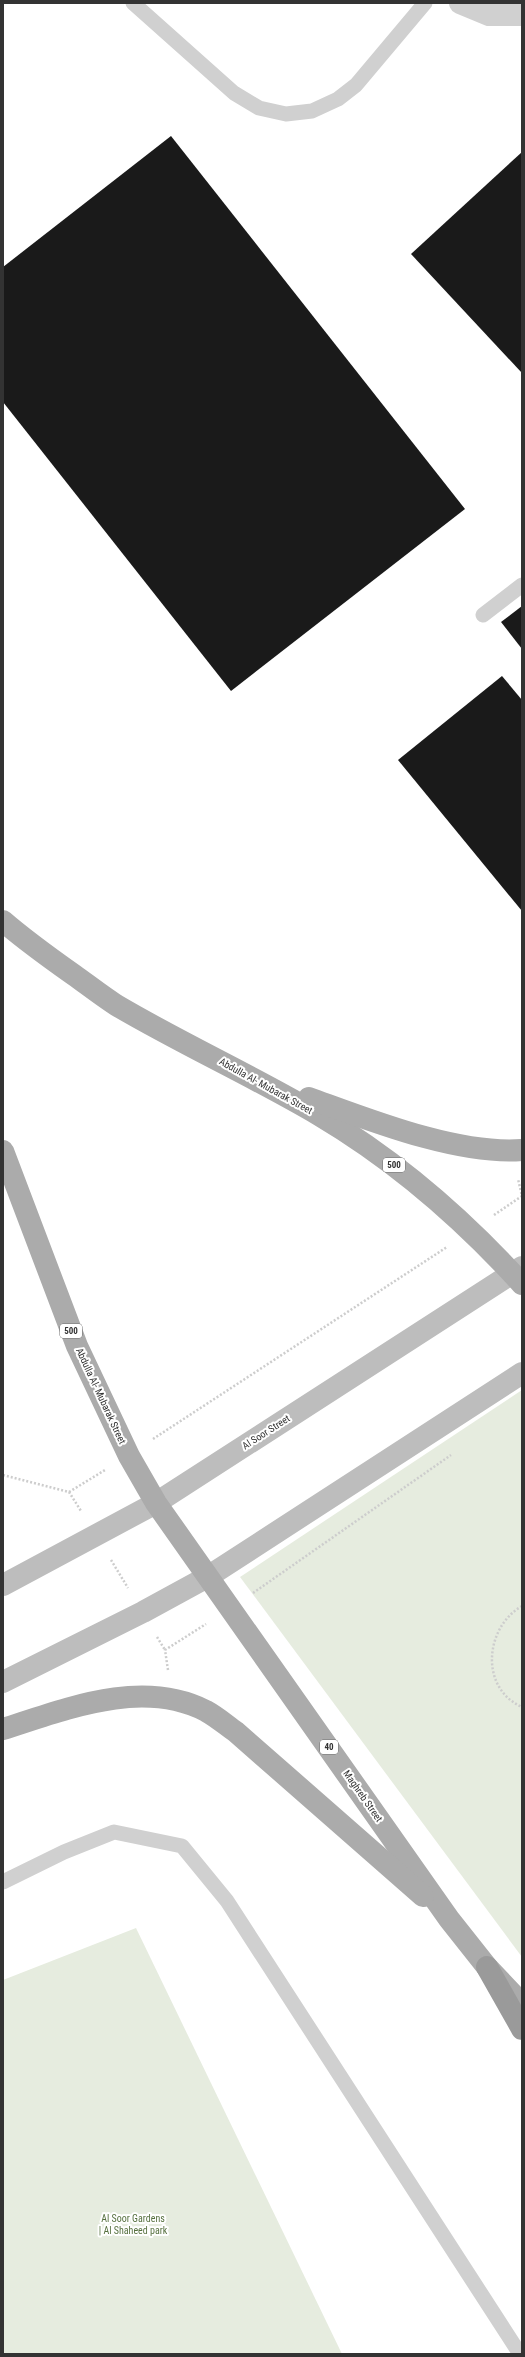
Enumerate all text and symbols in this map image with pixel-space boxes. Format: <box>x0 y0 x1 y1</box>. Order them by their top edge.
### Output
street label: Abdulla Al- Mubarak Street <box>217 1056 315 1116</box>
road number: 500 <box>383 1158 405 1172</box>
road number: 500 <box>60 1324 82 1338</box>
street label: Abdulla Al- Mubarak Street <box>74 1346 128 1446</box>
street label: Al Soor Street <box>240 1413 292 1451</box>
road number: 40 <box>320 1740 338 1754</box>
street label: Maghreb Street <box>341 1768 385 1824</box>
park label: Al Soor Gardens | Al Shaheed park <box>99 2213 168 2236</box>

